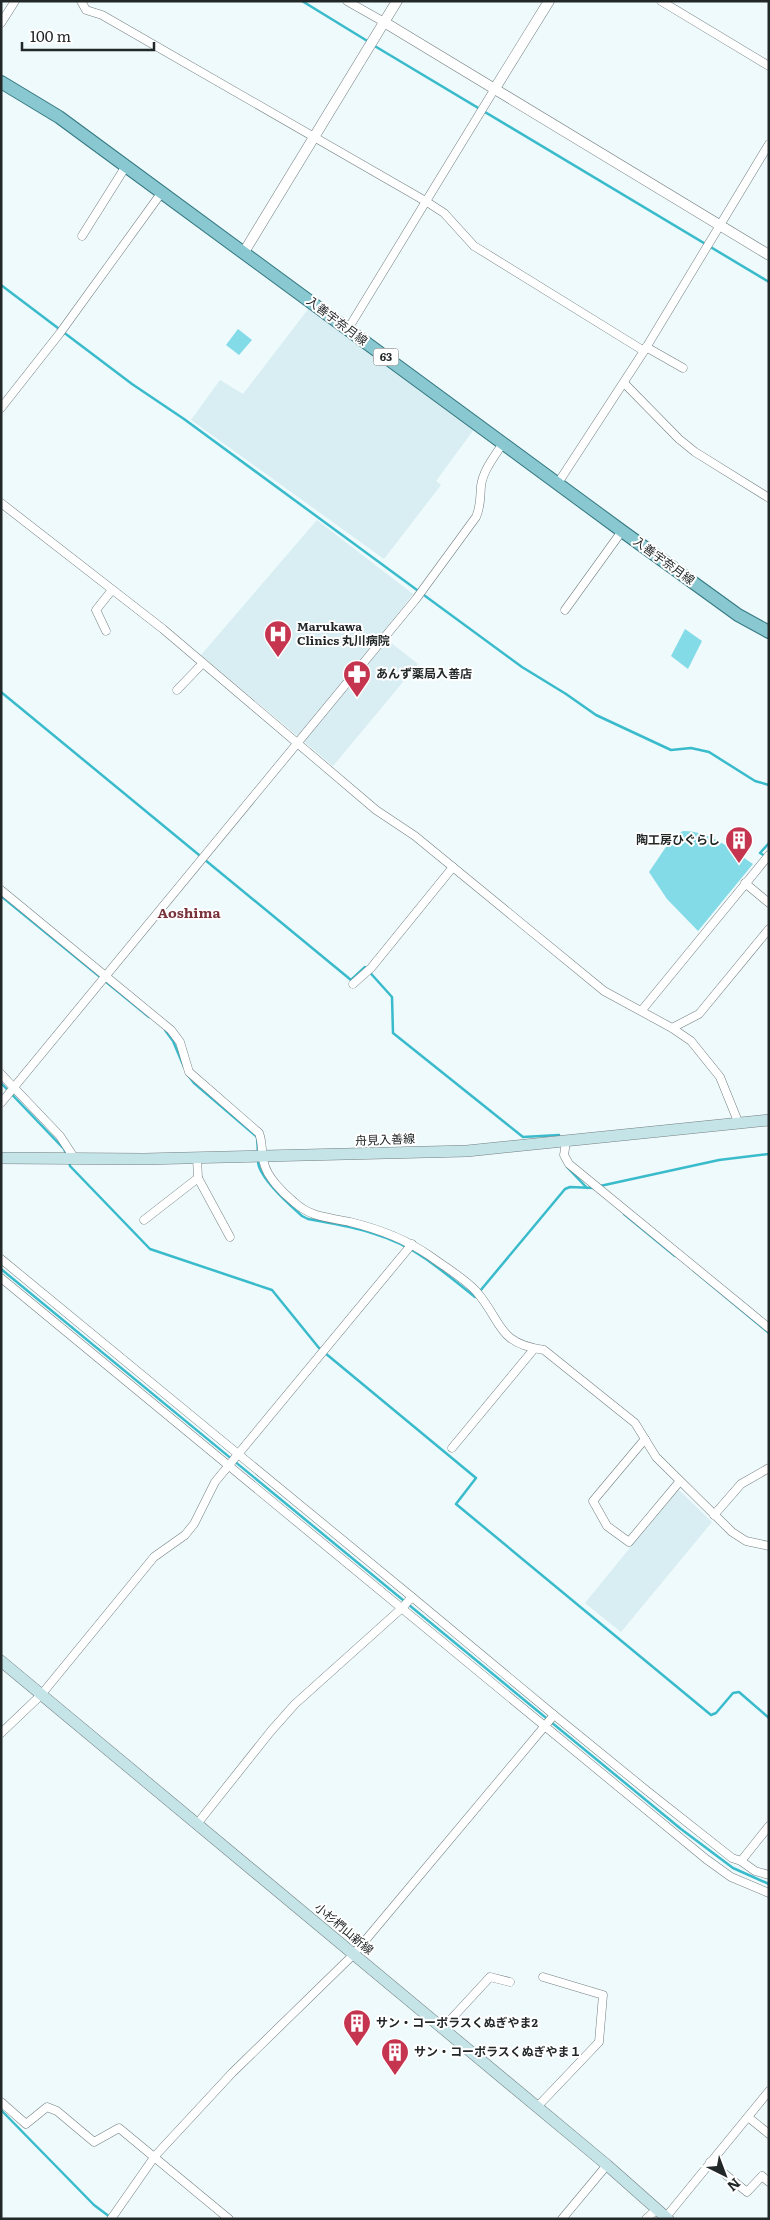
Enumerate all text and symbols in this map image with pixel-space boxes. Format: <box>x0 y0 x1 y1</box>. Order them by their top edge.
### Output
scale bar <box>22 20 155 52</box>
text: 100 m <box>30 24 71 47</box>
street label: 入善宇奈月線 <box>303 291 372 349</box>
road number: 63 <box>374 348 398 366</box>
street label: 入善宇奈月線 <box>630 532 699 589</box>
place label: Marukawa Clinics 丸川病院 <box>297 617 390 649</box>
hospital icon: Marukawa Clinics 丸川病院 <box>263 619 293 658</box>
pharmacy icon: あんず薬局入善店 <box>342 659 372 698</box>
place label: あんず薬局入善店 <box>376 664 472 682</box>
building icon: 陶工房ひぐらし <box>724 825 754 864</box>
place label: 陶工房ひぐらし <box>636 830 720 848</box>
district label: Aoshima <box>158 902 221 922</box>
street label: 舟見入善線 <box>355 1129 415 1149</box>
street label: 小杉椚山新線 <box>311 1898 378 1958</box>
building icon: サン・コーポラスくぬぎやま2 <box>342 2008 372 2047</box>
place label: サン・コーポラスくぬぎやま2 <box>376 2013 539 2031</box>
building icon: サン・コーポラスくぬぎやま１ <box>380 2037 410 2076</box>
place label: サン・コーポラスくぬぎやま１ <box>414 2042 582 2060</box>
north arrow <box>700 2150 750 2200</box>
text: N <box>723 2174 745 2197</box>

